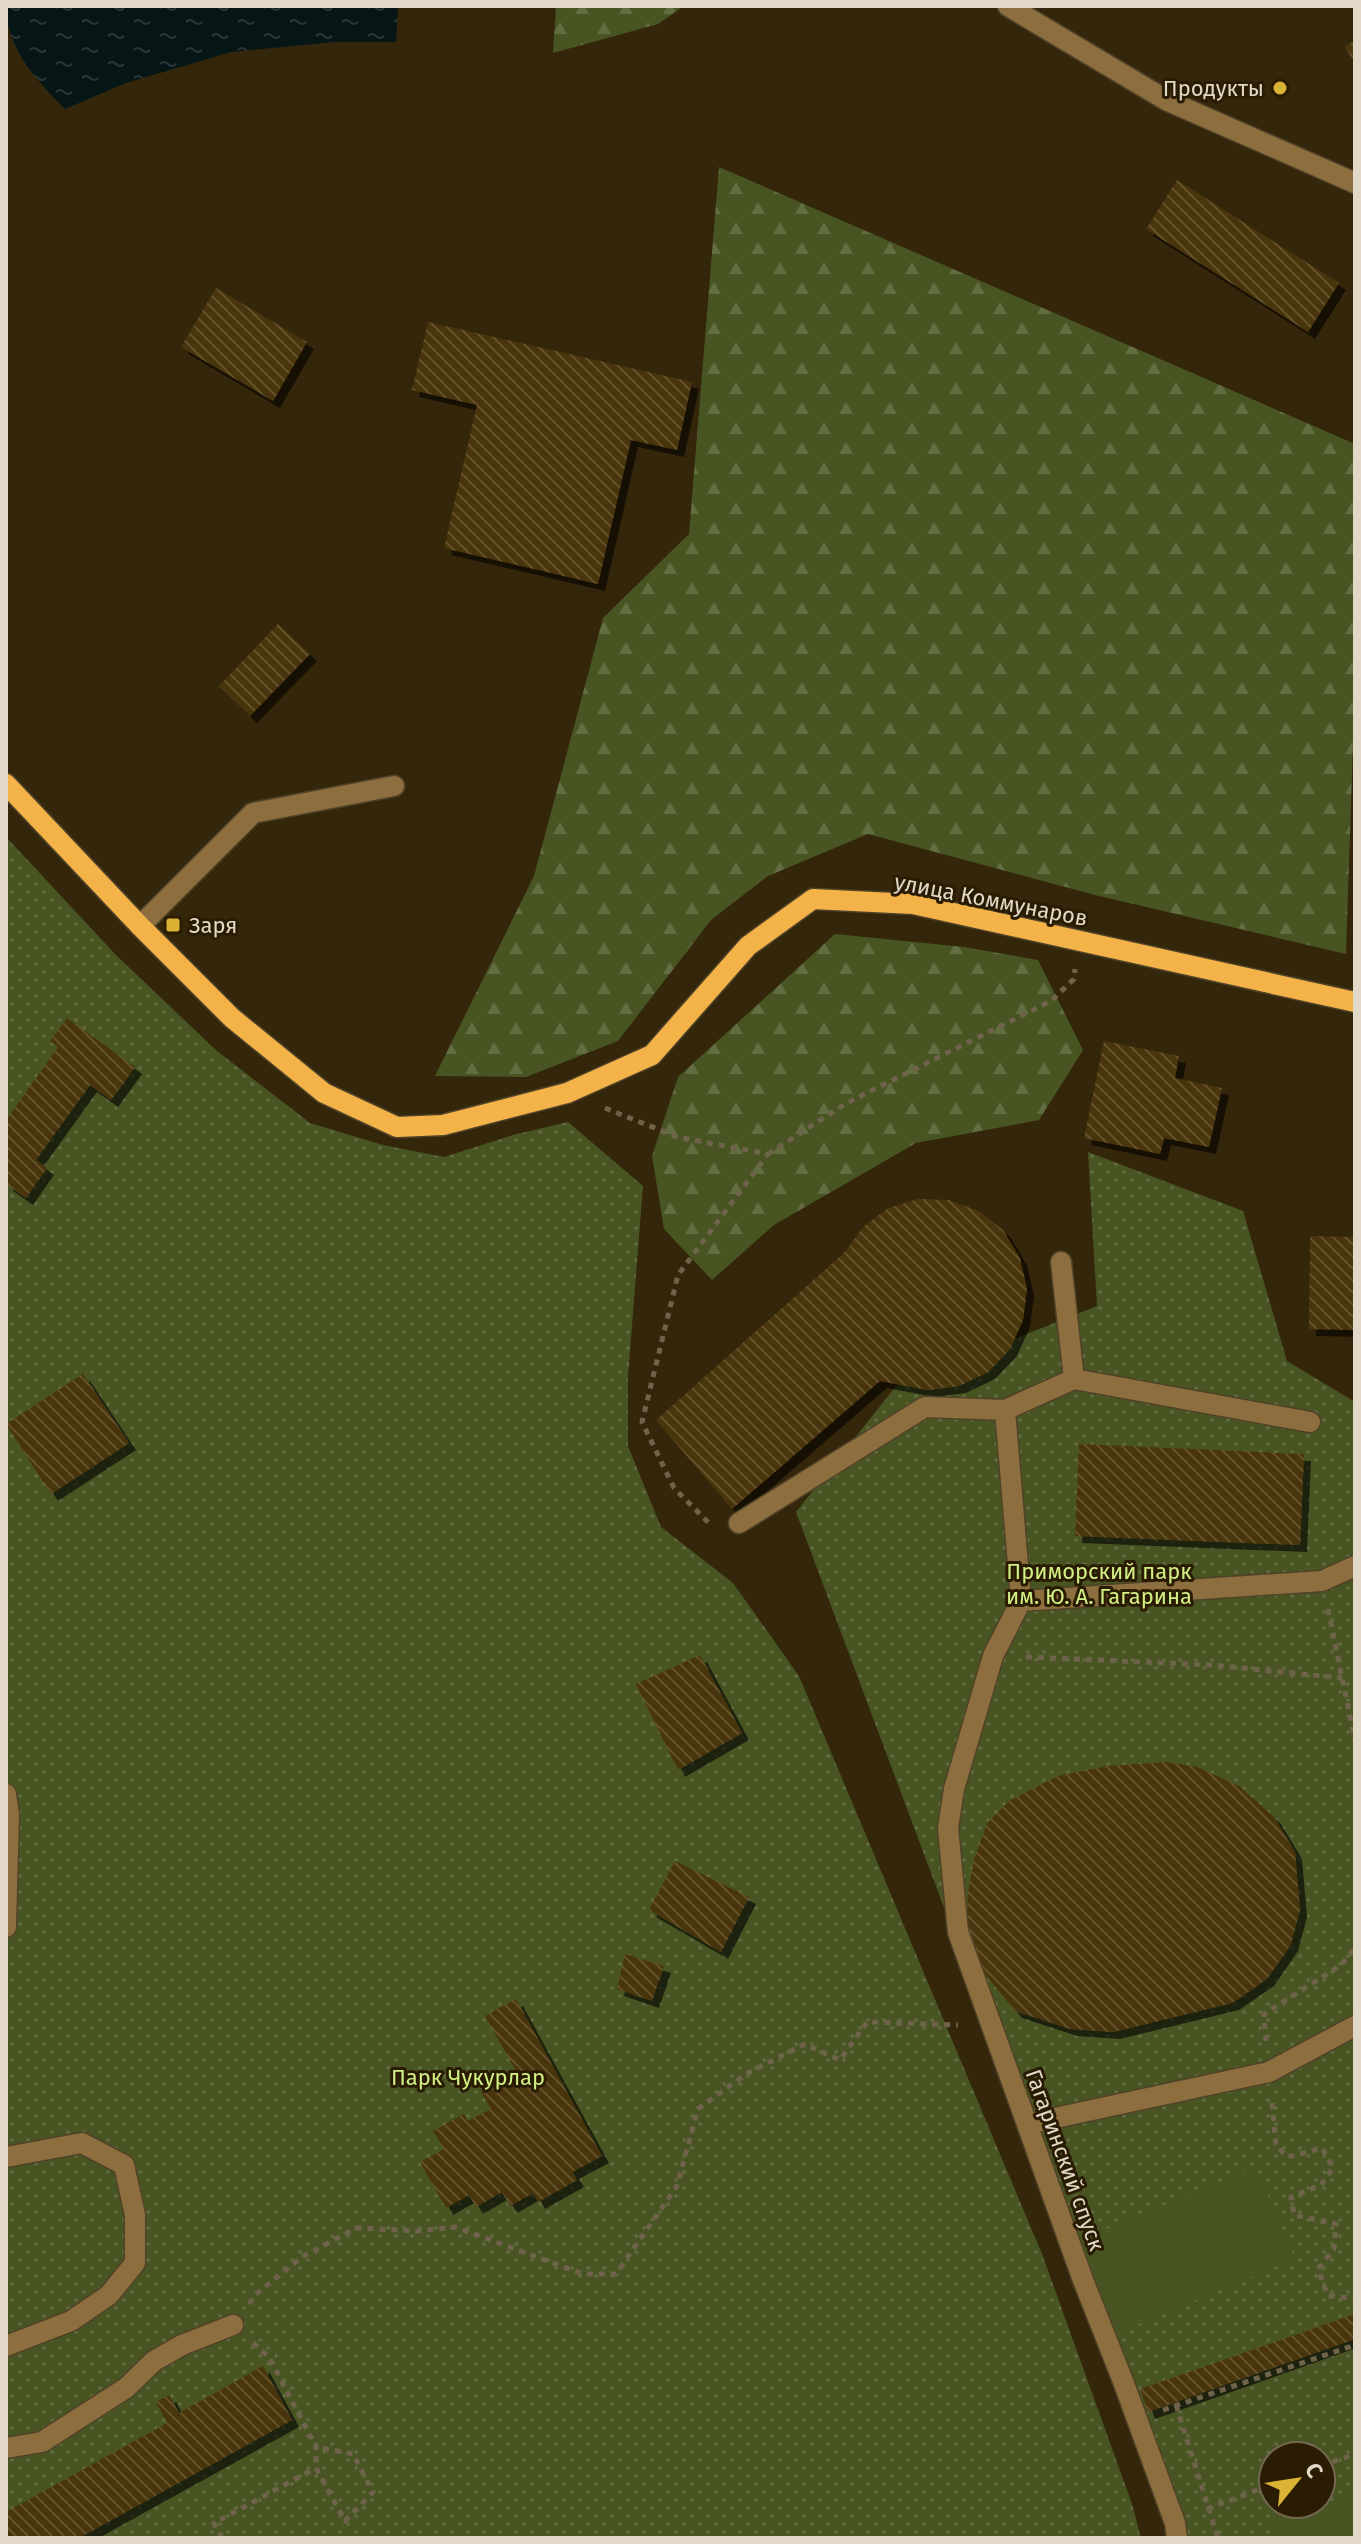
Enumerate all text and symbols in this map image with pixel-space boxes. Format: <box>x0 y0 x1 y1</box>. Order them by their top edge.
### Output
place label: Продукты <box>1163 75 1264 102</box>
marker: Продукты <box>1271 79 1289 97</box>
street label: улица Коммунаров <box>892 868 1090 932</box>
place label: Заря <box>189 912 237 939</box>
marker: Заря <box>164 916 182 934</box>
park label: Приморский парк им. Ю. А. Гагарина <box>1006 1558 1192 1610</box>
park label: Парк Чукурлар <box>391 2064 545 2091</box>
street label: Гагаринский спуск <box>1020 2066 1111 2255</box>
north arrow <box>1257 2440 1337 2520</box>
text: С <box>1299 2458 1329 2483</box>

